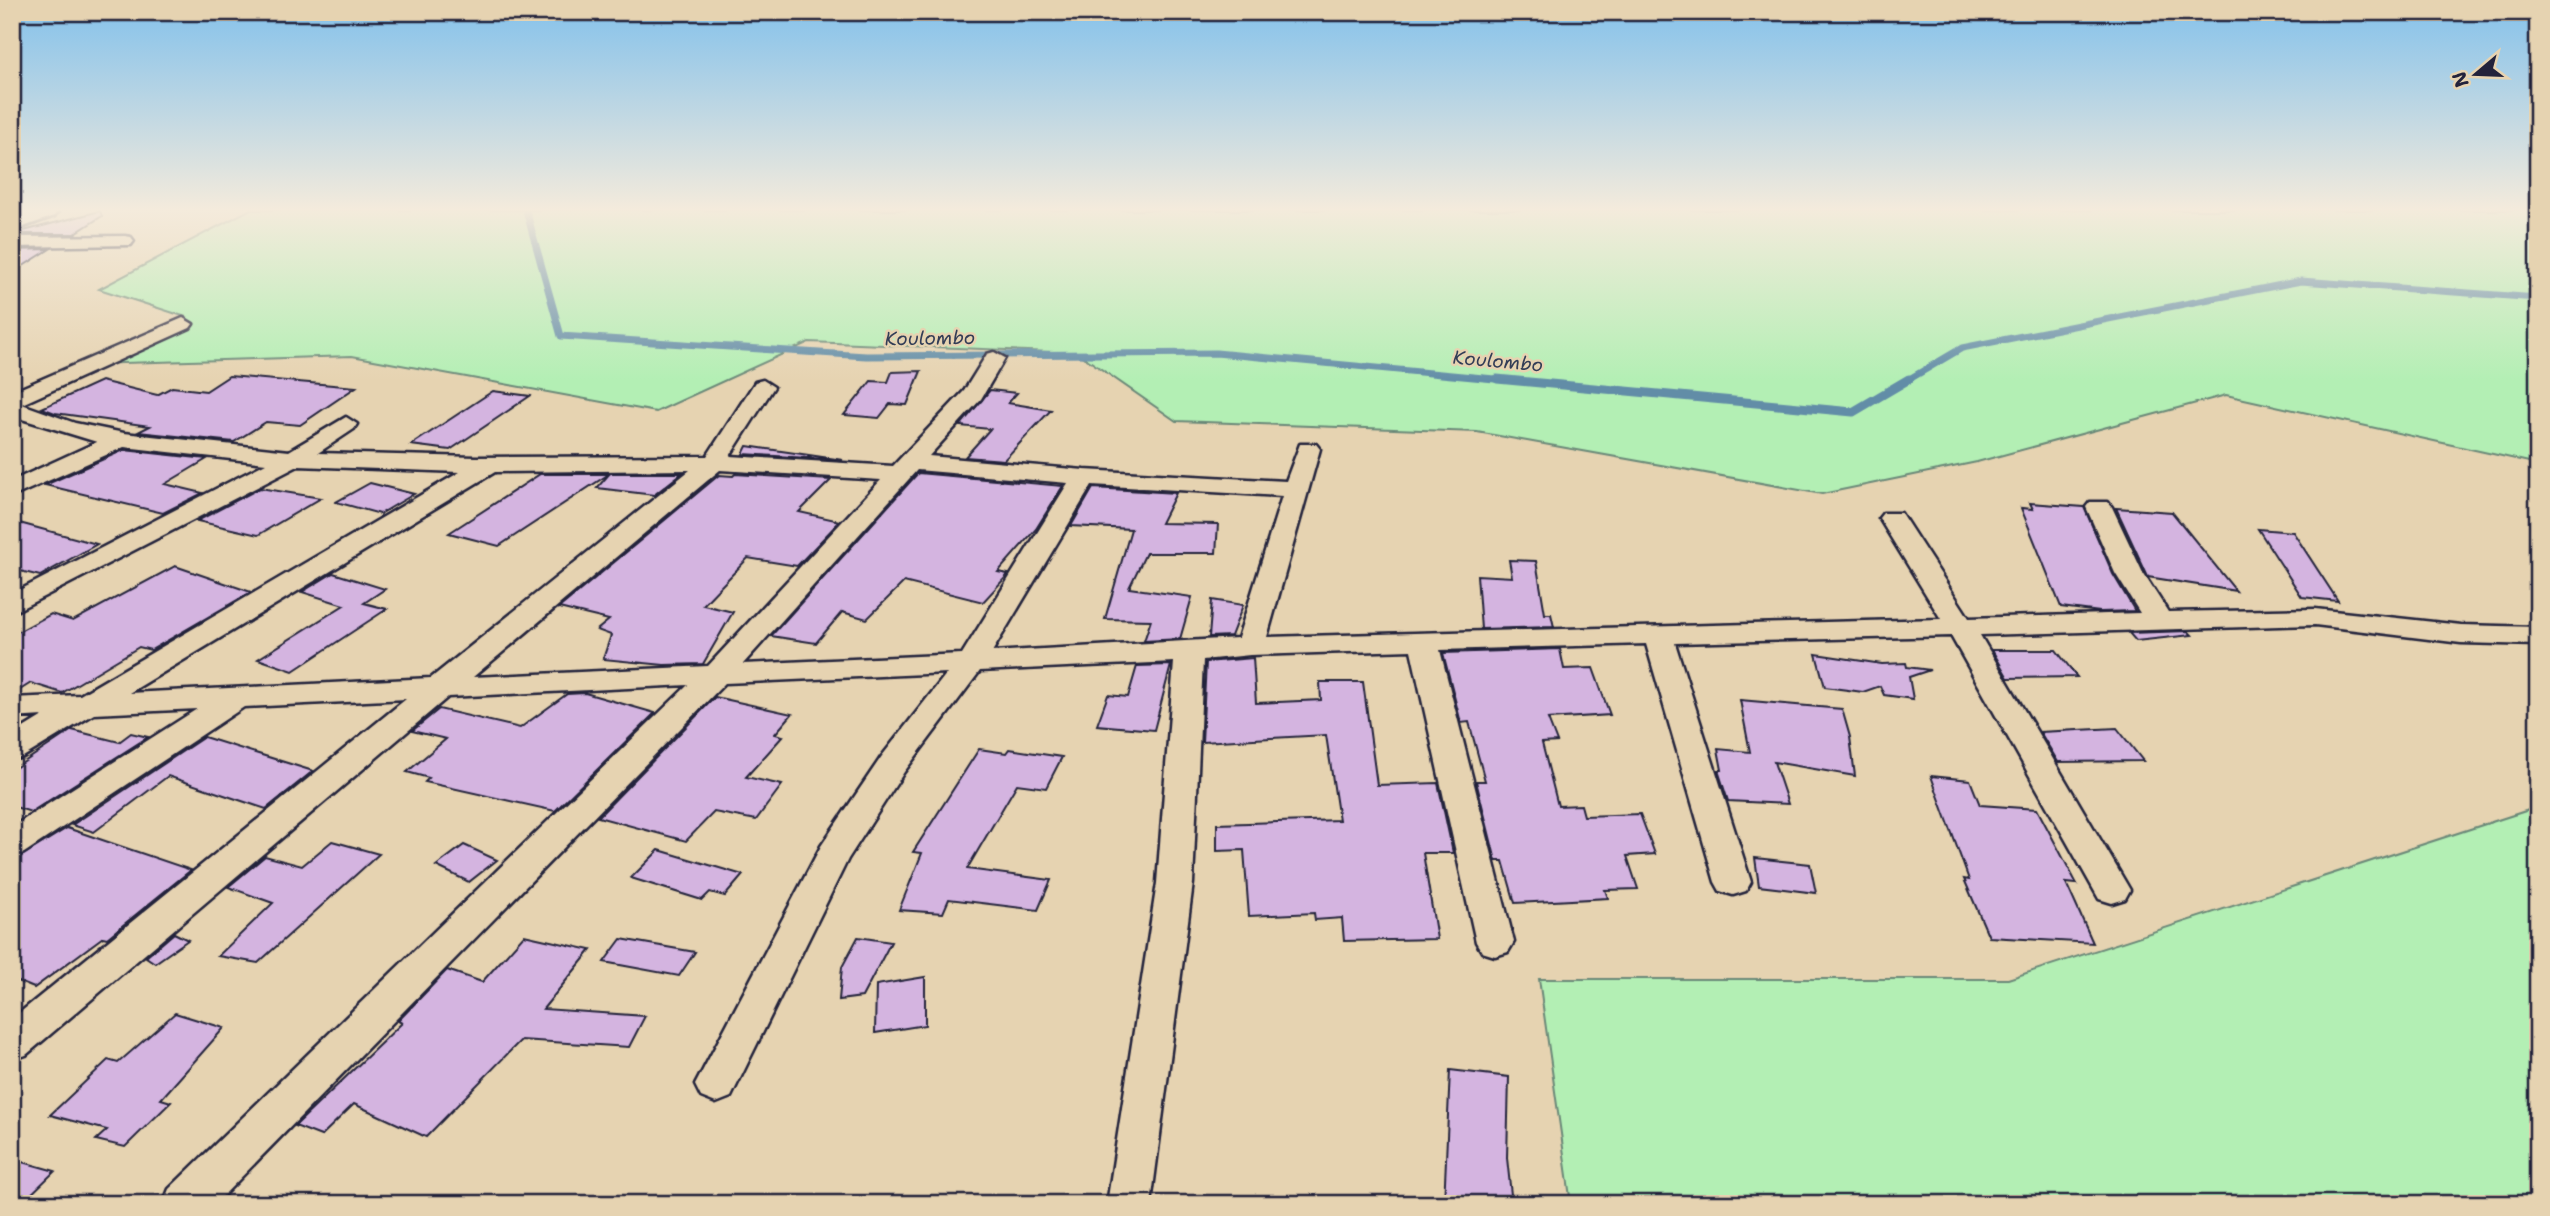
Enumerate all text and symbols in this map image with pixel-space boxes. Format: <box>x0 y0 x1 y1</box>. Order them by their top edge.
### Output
north arrow <box>2442 38 2512 108</box>
text: N <box>2446 68 2475 91</box>
water label: Koulombo <box>885 325 975 351</box>
water label: Koulombo <box>1452 345 1544 377</box>

